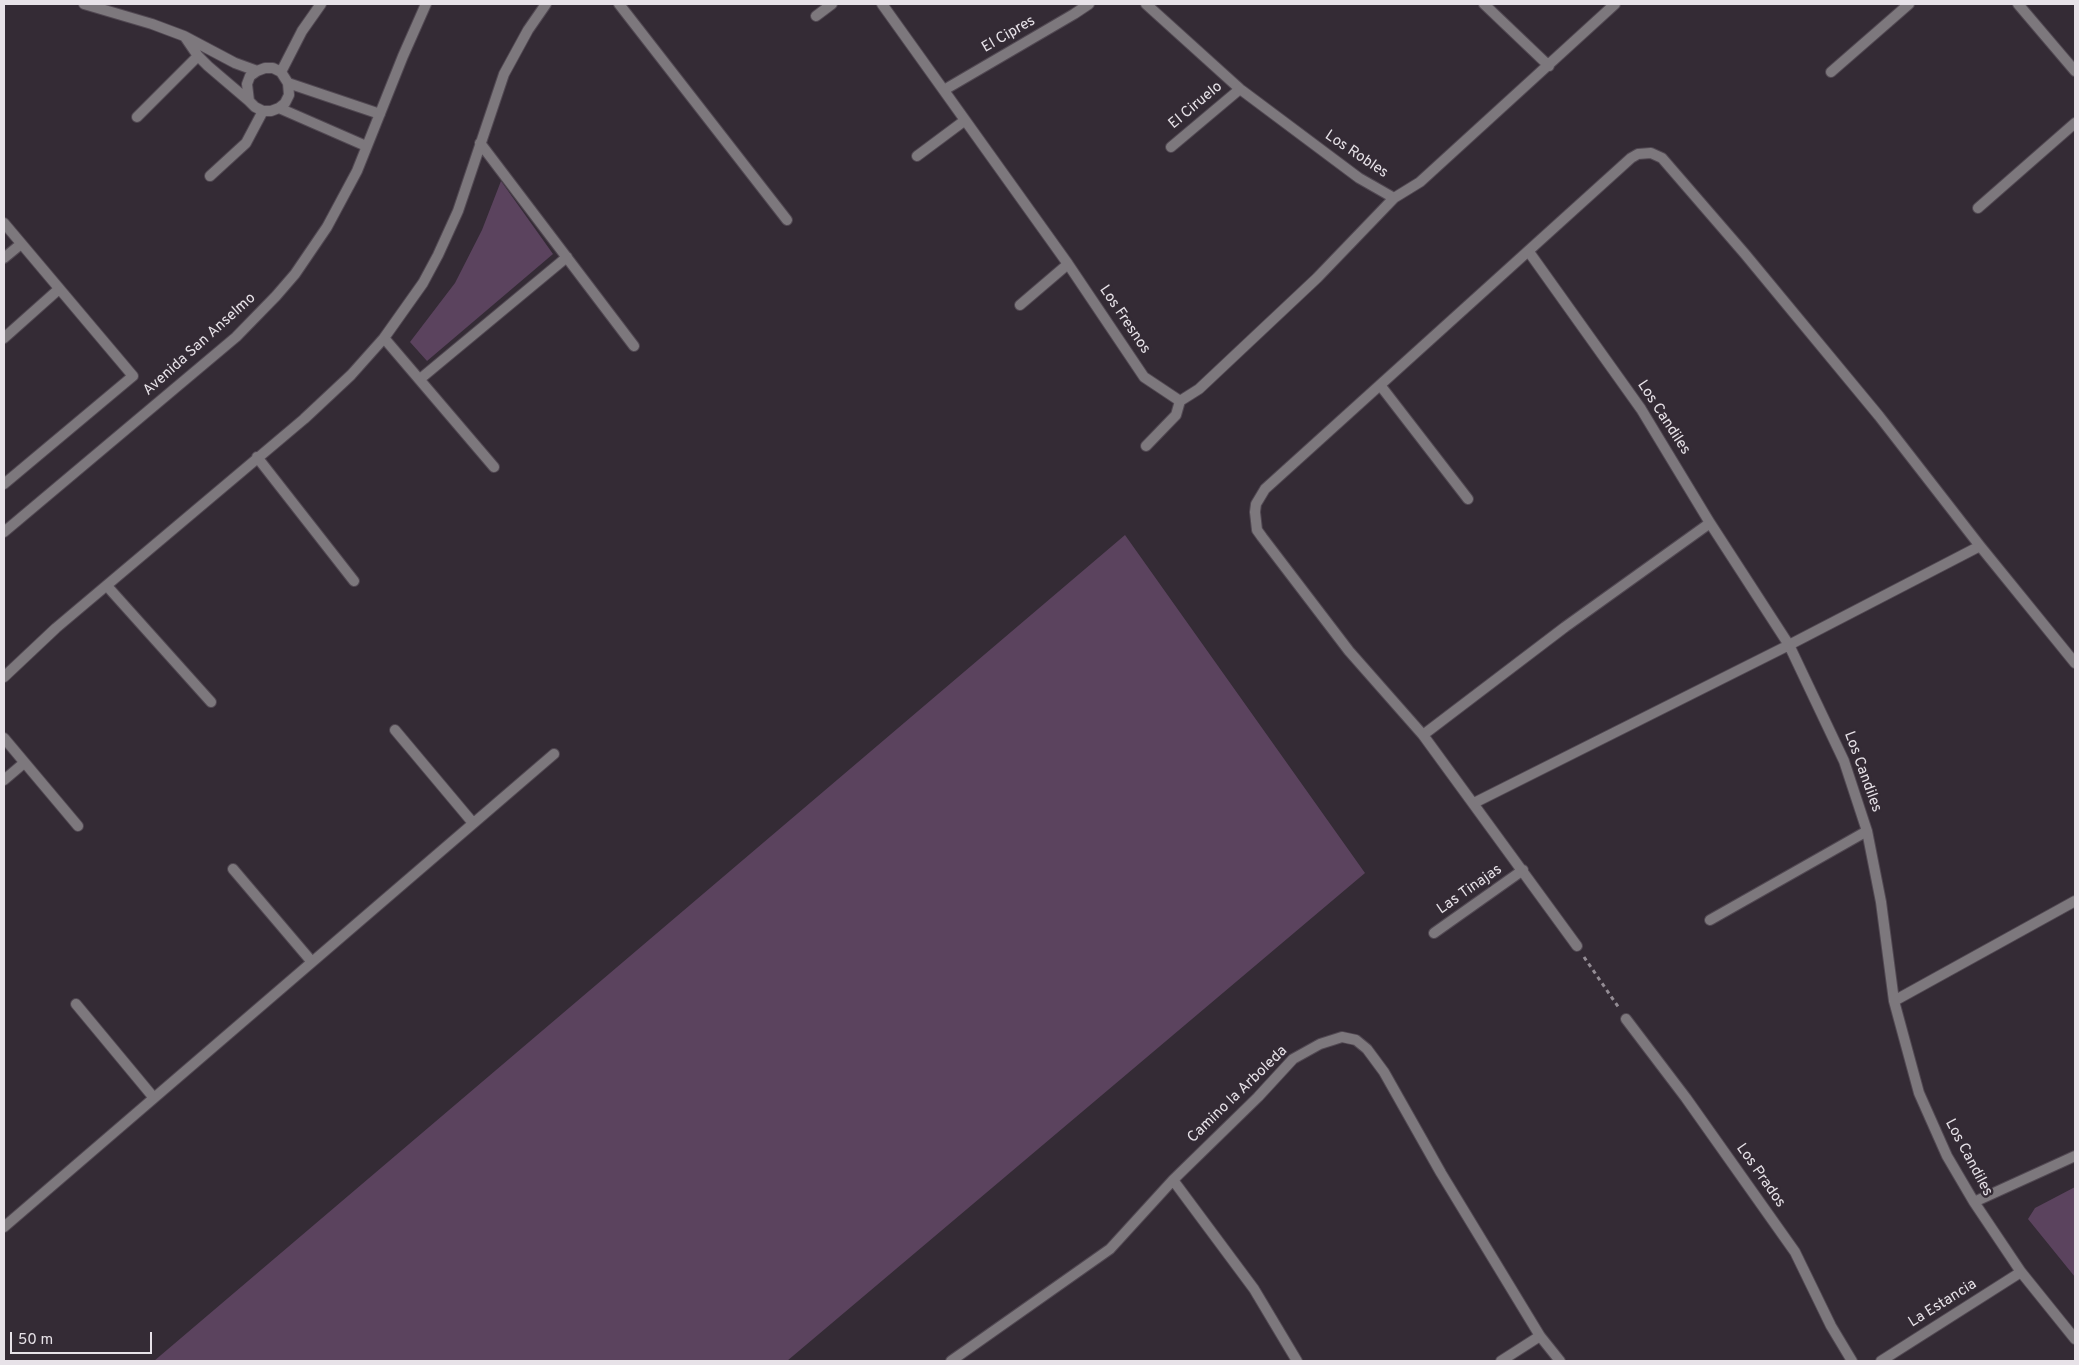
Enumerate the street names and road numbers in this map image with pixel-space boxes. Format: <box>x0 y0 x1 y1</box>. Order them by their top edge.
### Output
street label: El Cipres <box>979 13 1039 57</box>
street label: El Ciruelo <box>1166 78 1226 134</box>
street label: Los Robles <box>1321 127 1391 183</box>
street label: Los Fresnos <box>1095 282 1153 358</box>
street label: Avenida San Anselmo <box>140 290 260 400</box>
street label: Los Candiles <box>1632 378 1694 458</box>
street label: Los Candiles <box>1839 729 1885 815</box>
street label: Las Tinajas <box>1434 861 1506 919</box>
street label: Camino la Arboleda <box>1184 1043 1292 1147</box>
street label: Los Candiles <box>1940 1116 1996 1200</box>
street label: Los Prados <box>1731 1141 1789 1211</box>
street label: La Estancia <box>1906 1276 1980 1332</box>

